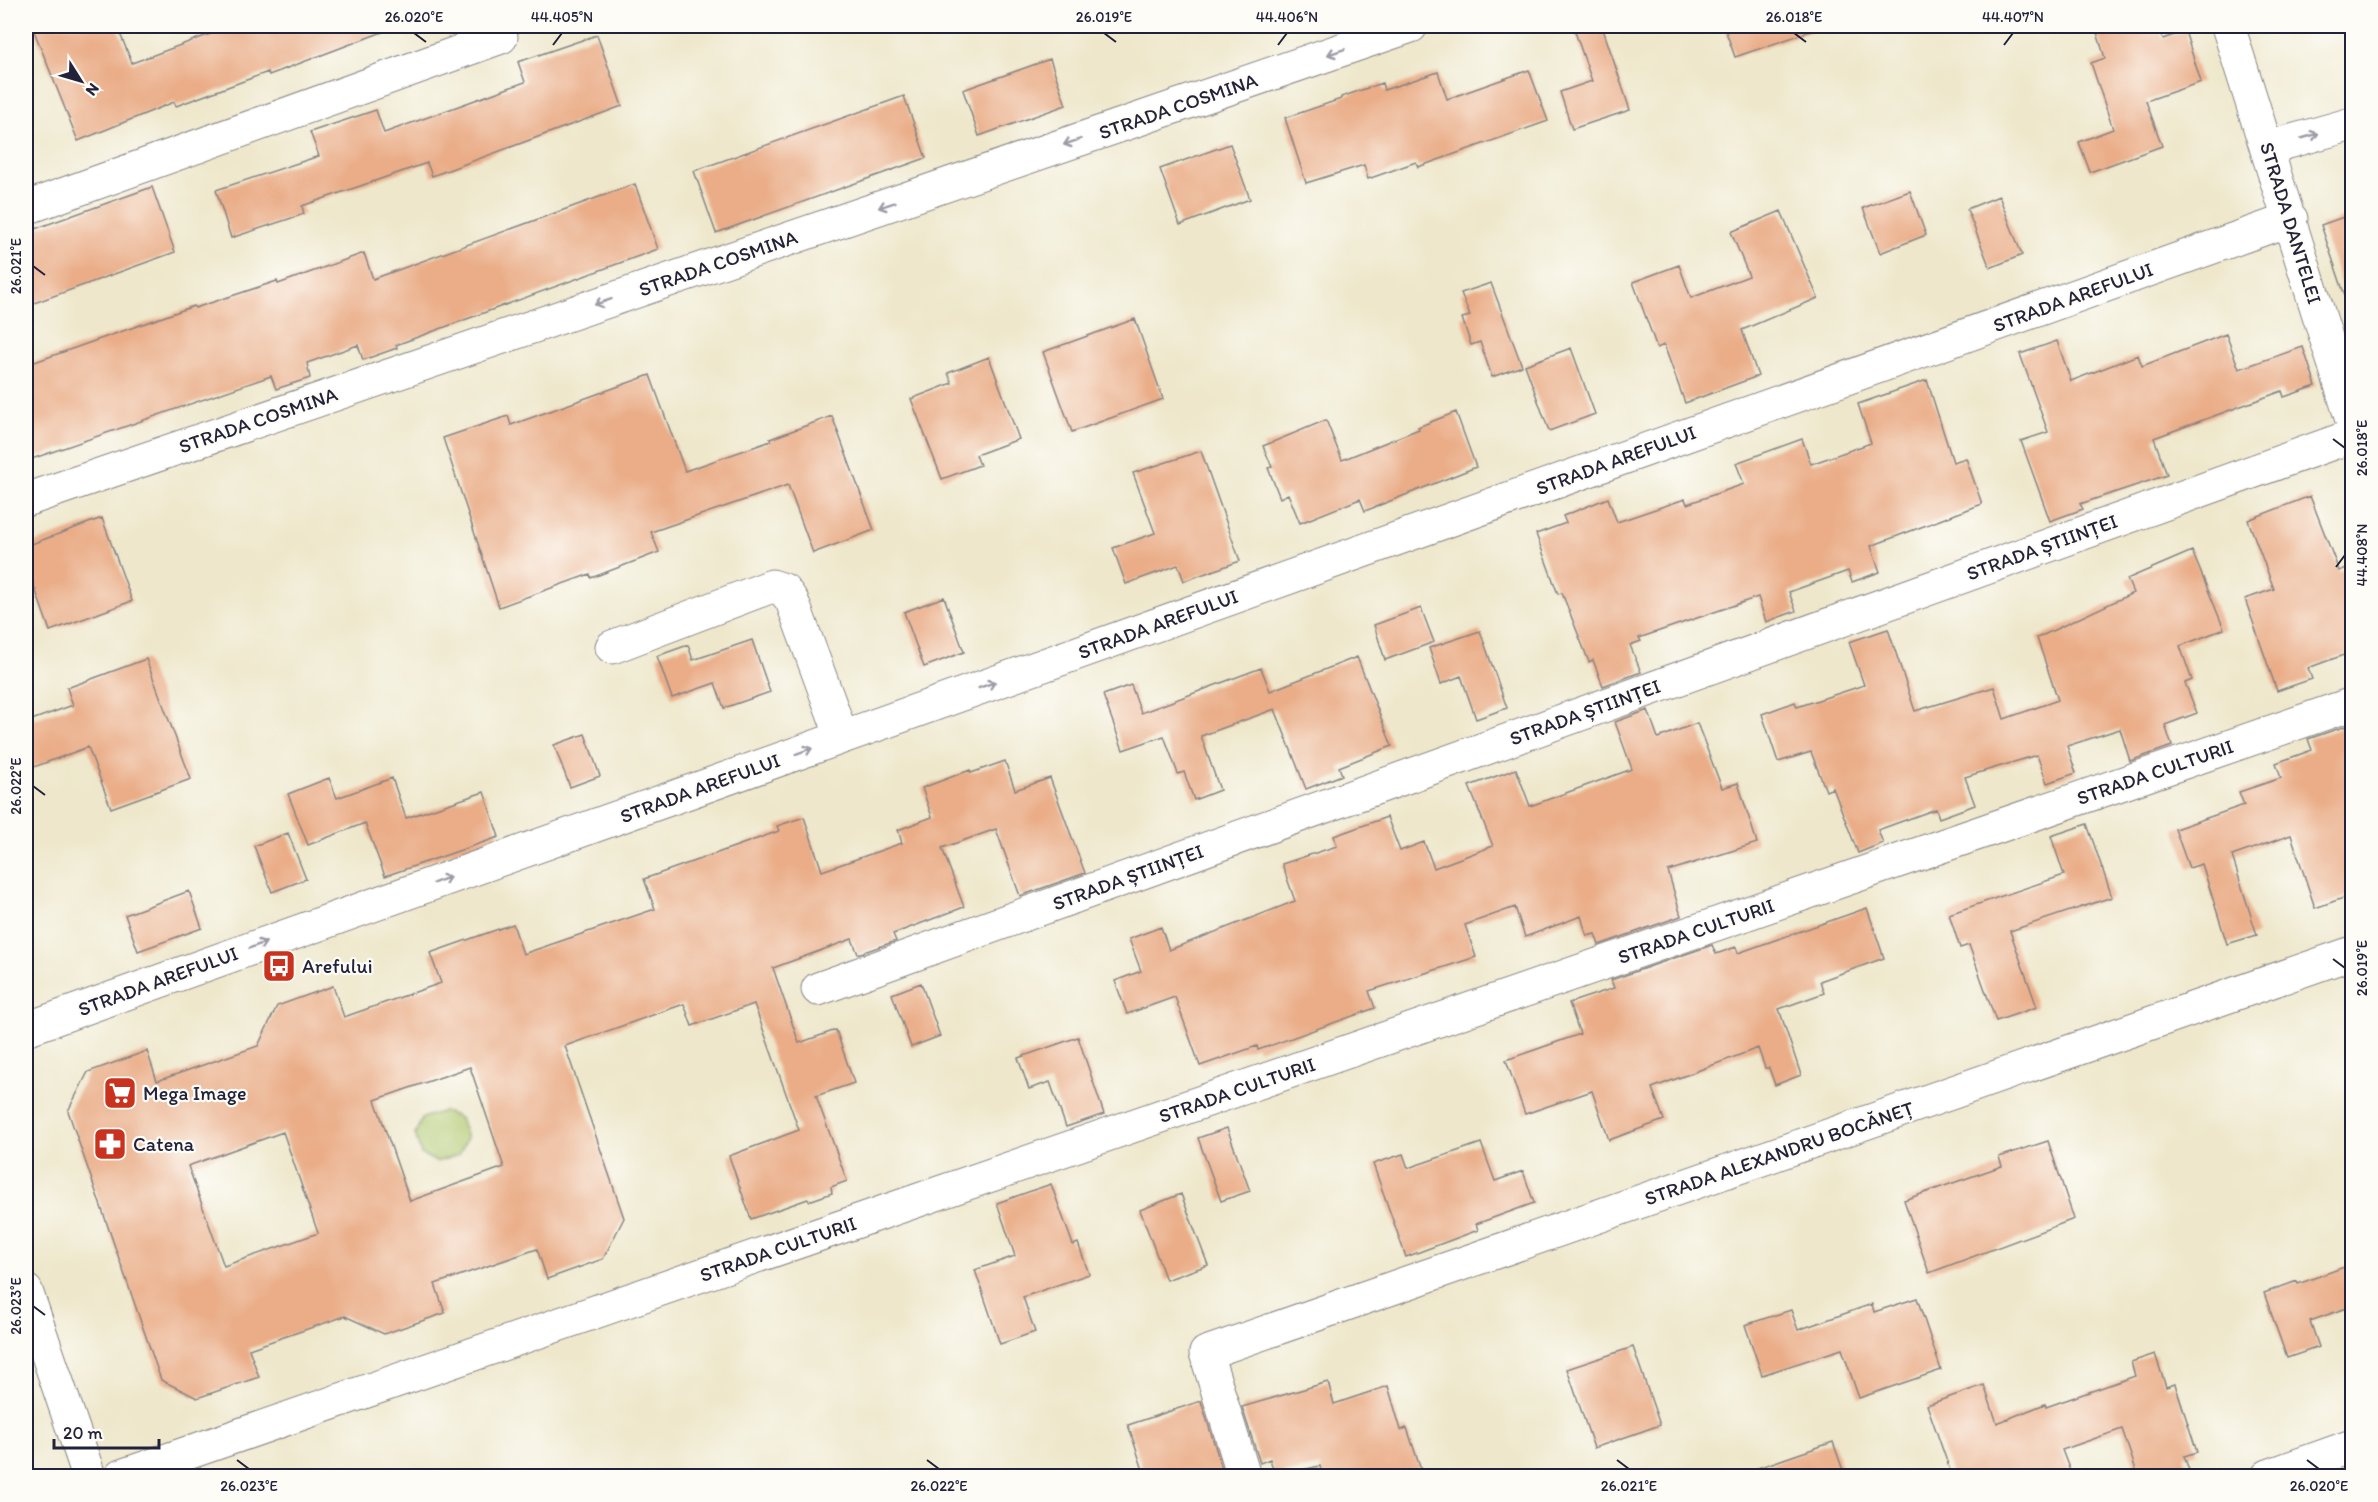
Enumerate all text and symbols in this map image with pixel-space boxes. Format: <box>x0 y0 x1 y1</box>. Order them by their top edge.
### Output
text: 26.020°E <box>385 8 443 26</box>
text: 44.405°N <box>531 8 593 26</box>
text: 26.019°E <box>1076 8 1132 26</box>
text: 44.406°N <box>1256 8 1318 26</box>
text: 26.018°E <box>1766 8 1822 26</box>
text: 44.407°N <box>1982 8 2044 26</box>
one-way arrow <box>1327 47 1345 58</box>
north arrow <box>51 51 111 111</box>
street label: STRADA COSMINA <box>1096 68 1261 144</box>
text: N <box>82 80 103 100</box>
one-way arrow <box>2300 130 2319 141</box>
one-way arrow <box>1062 137 1081 148</box>
street label: STRADA DANTELEI <box>2255 139 2327 307</box>
one-way arrow <box>878 201 897 212</box>
street label: STRADA COSMINA <box>636 225 801 301</box>
text: 26.021°E <box>7 238 25 294</box>
street label: STRADA AREFULUI <box>1990 257 2156 337</box>
one-way arrow <box>594 298 613 309</box>
street label: STRADA COSMINA <box>176 382 341 458</box>
street label: STRADA AREFULUI <box>1533 420 1699 500</box>
text: 26.018°E <box>2353 420 2371 476</box>
street label: STRADA ȘTIINȚEI <box>1963 509 2121 585</box>
text: 44.408°N <box>2353 524 2371 586</box>
street label: STRADA AREFULUI <box>1075 584 1241 664</box>
street label: STRADA ȘTIINȚEI <box>1506 674 1664 750</box>
one-way arrow <box>977 679 996 690</box>
street label: STRADA CULTURII <box>2074 734 2236 810</box>
one-way arrow <box>794 744 813 755</box>
street label: STRADA AREFULUI <box>617 748 783 828</box>
text: 26.022°E <box>7 757 25 815</box>
street label: STRADA ȘTIINȚEI <box>1049 839 1207 915</box>
one-way arrow <box>432 873 451 884</box>
street label: STRADA CULTURII <box>1615 893 1777 969</box>
one-way arrow <box>249 939 267 950</box>
text: 26.019°E <box>2353 940 2371 996</box>
street label: STRADA AREFULUI <box>75 941 241 1021</box>
bus stop icon: Arefului <box>261 948 297 984</box>
place label: Arefului <box>302 954 373 978</box>
street label: STRADA CULTURII <box>1156 1052 1318 1128</box>
supermarket icon: Mega Image <box>102 1075 138 1111</box>
place label: Mega Image <box>143 1081 247 1105</box>
street label: STRADA ALEXANDRU BOCĂNEȚ <box>1641 1096 1917 1210</box>
pharmacy icon: Catena <box>92 1126 128 1162</box>
place label: Catena <box>133 1132 195 1156</box>
street label: STRADA CULTURII <box>697 1211 859 1287</box>
text: 26.023°E <box>7 1277 25 1335</box>
scale bar <box>54 1412 159 1450</box>
text: 20 m <box>63 1422 103 1444</box>
text: 26.023°E <box>220 1477 278 1495</box>
text: 26.022°E <box>910 1477 968 1495</box>
text: 26.021°E <box>1601 1477 1657 1495</box>
text: 26.020°E <box>2290 1477 2348 1495</box>

